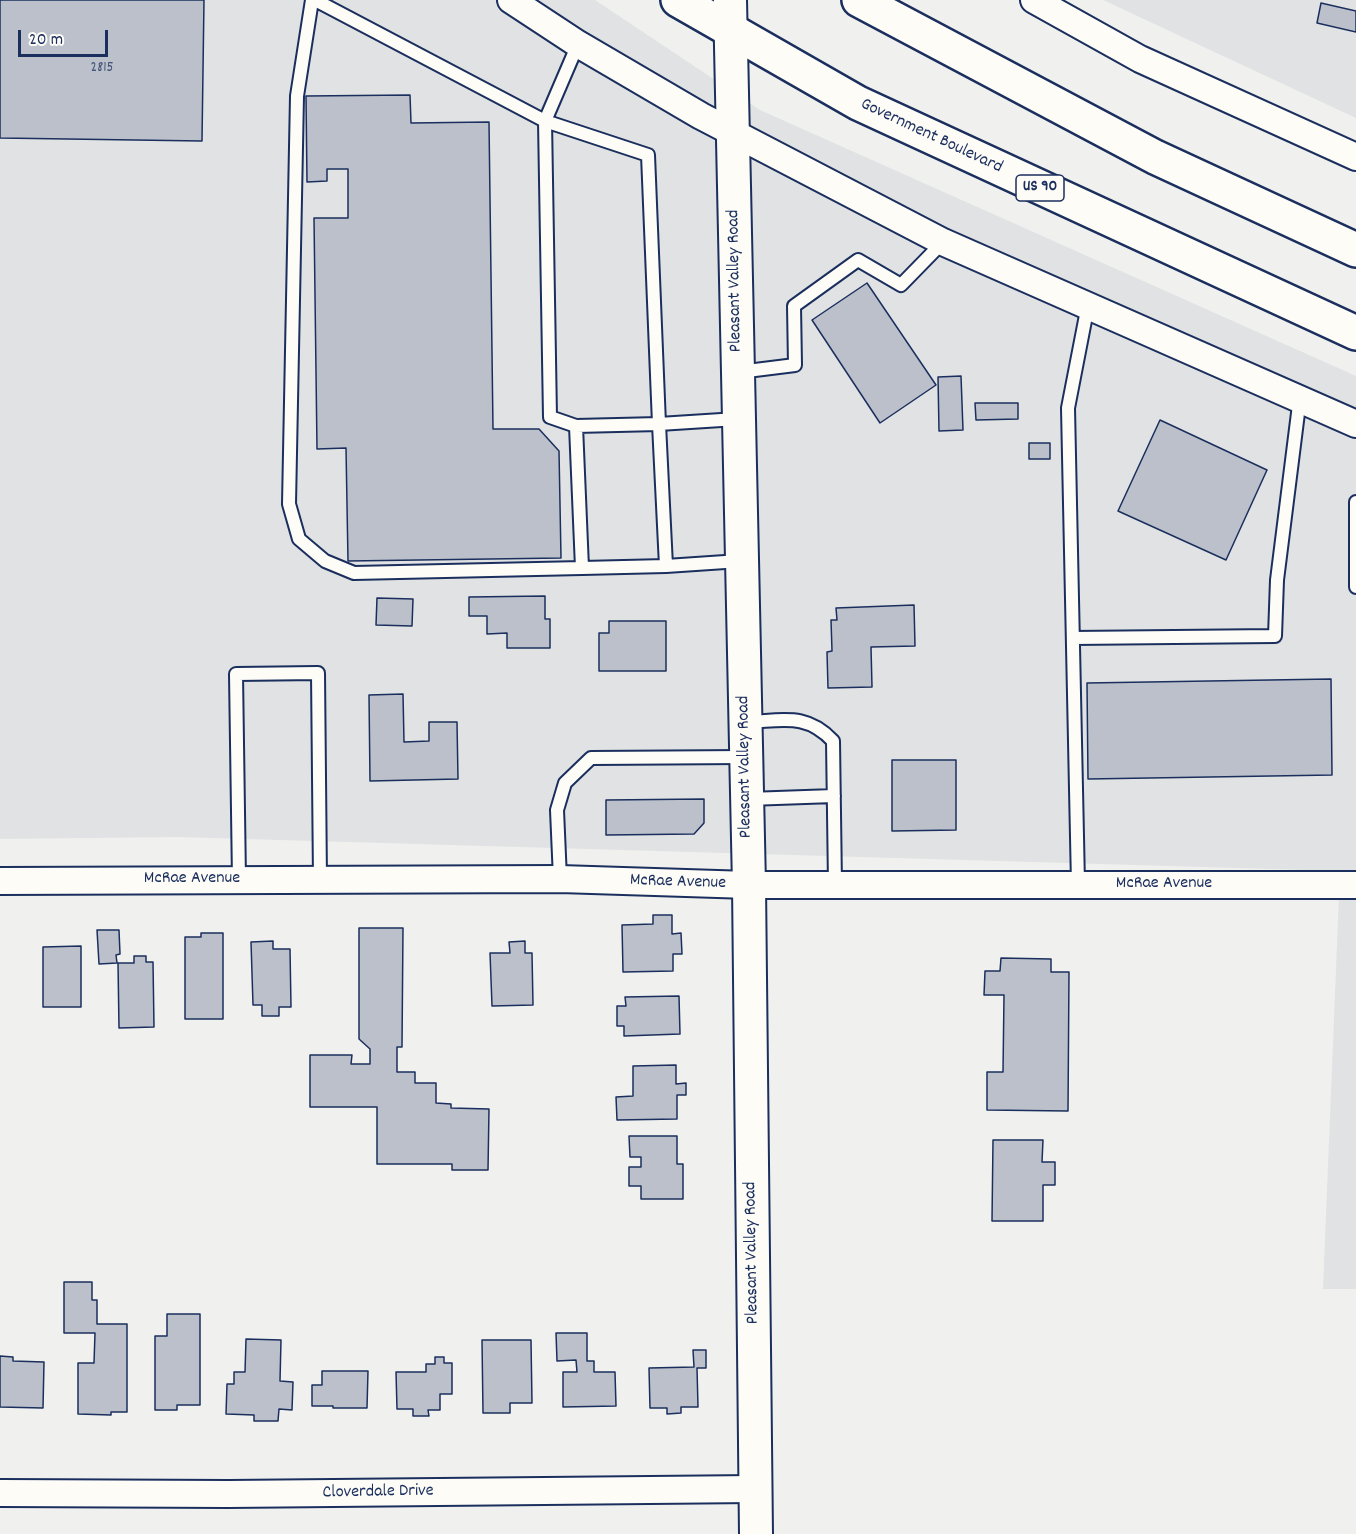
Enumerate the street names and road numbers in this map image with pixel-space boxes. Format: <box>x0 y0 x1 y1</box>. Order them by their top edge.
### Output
street label: Government Boulevard <box>856 95 1006 179</box>
road number: US 90 <box>1016 175 1064 201</box>
street label: Pleasant Valley Road <box>724 210 748 352</box>
street label: Pleasant Valley Road <box>734 696 758 838</box>
street label: McRae Avenue <box>144 869 240 891</box>
street label: McRae Avenue <box>630 871 726 895</box>
street label: McRae Avenue <box>1116 874 1212 896</box>
street label: Pleasant Valley Road <box>741 1182 765 1324</box>
street label: Cloverdale Drive <box>322 1481 434 1505</box>

